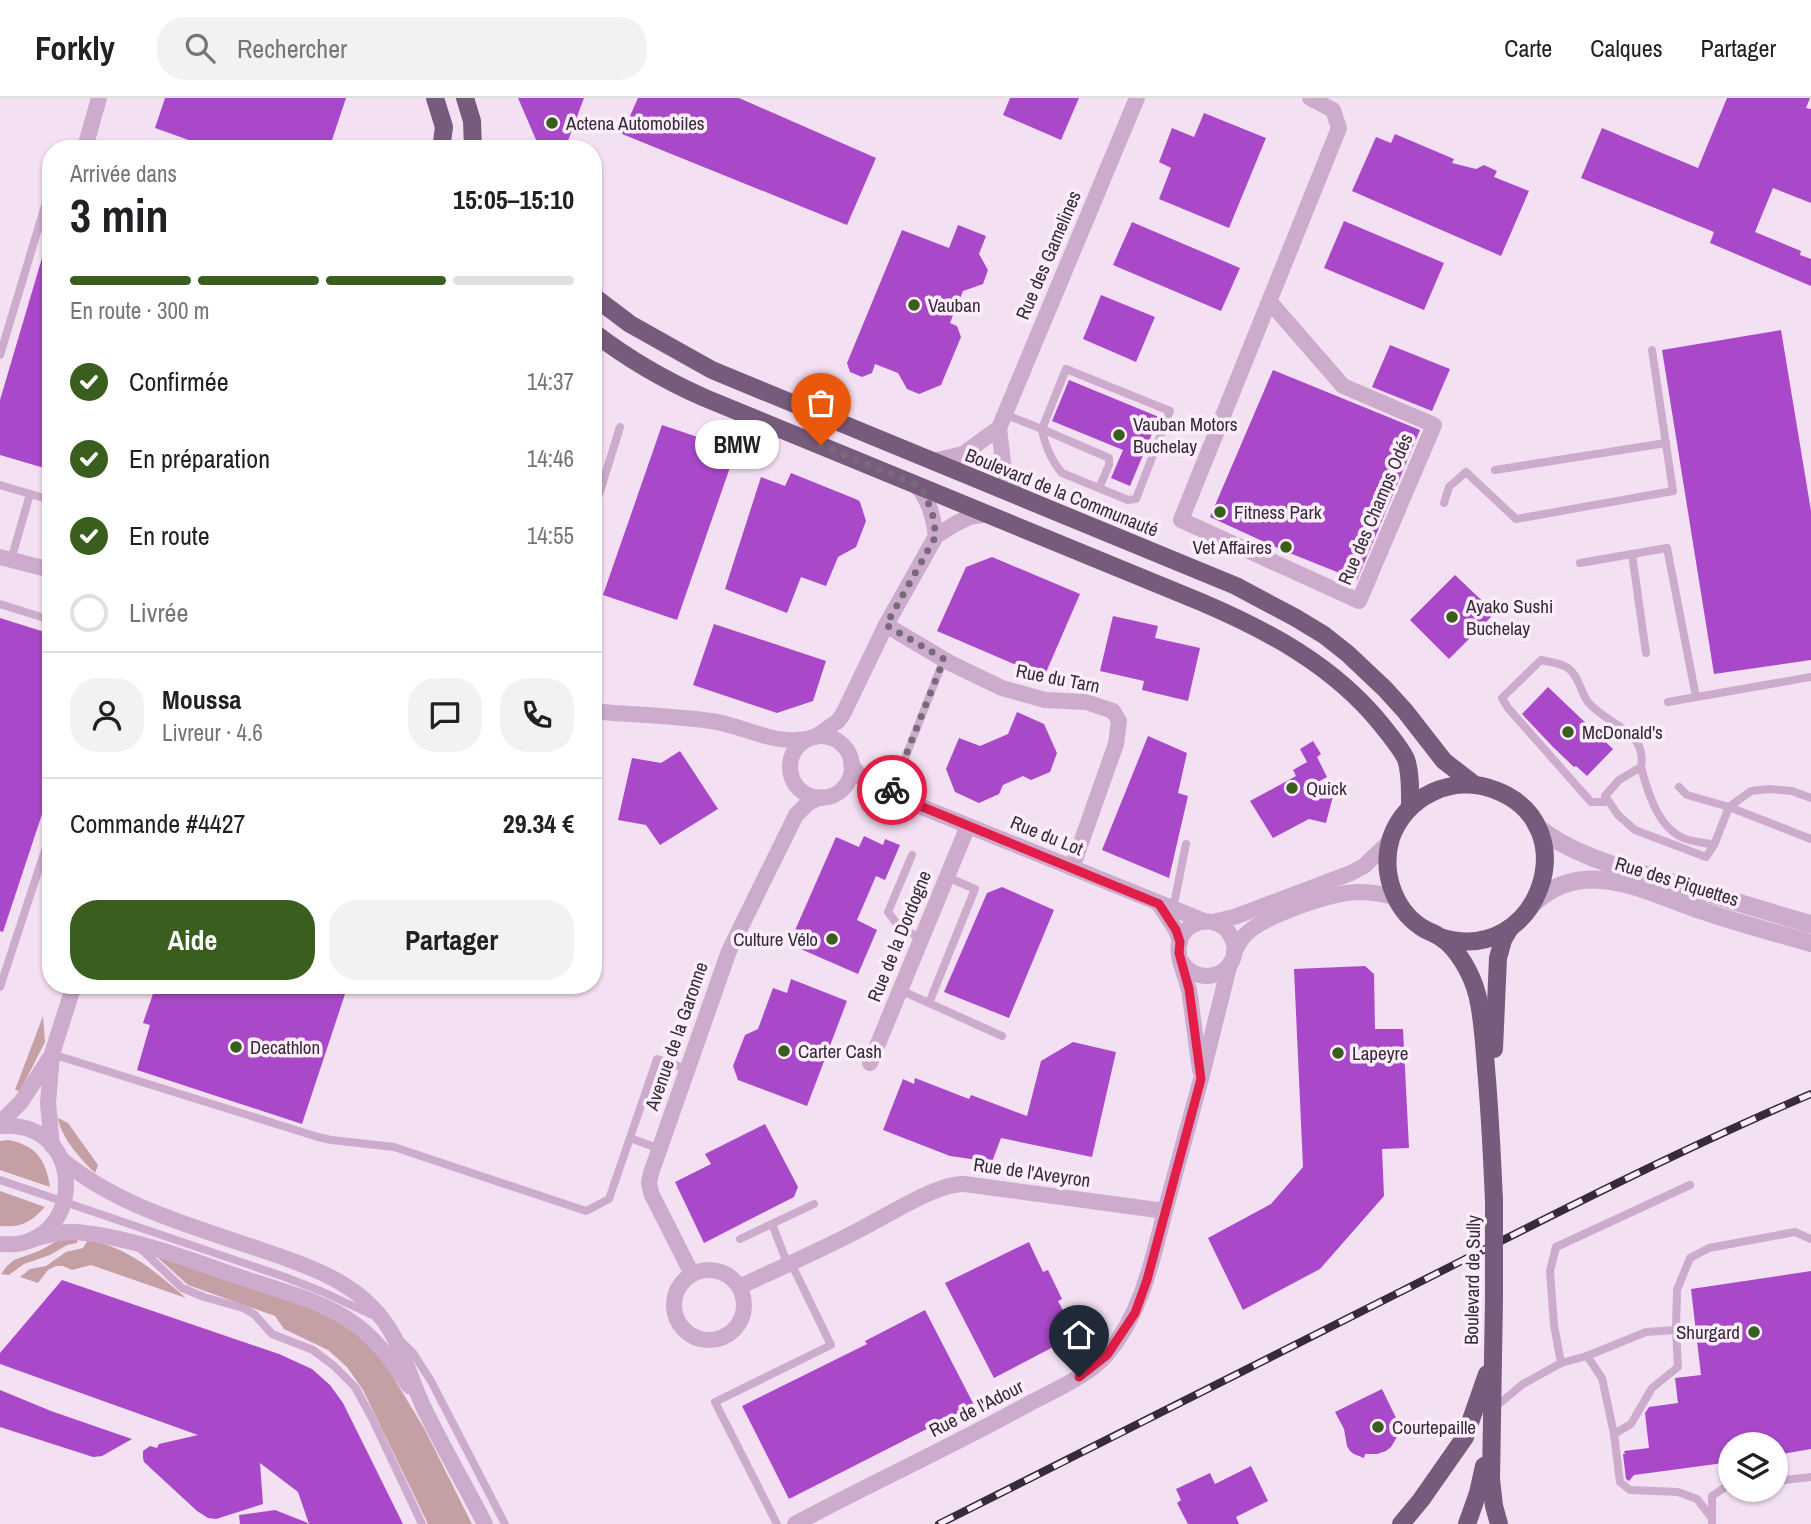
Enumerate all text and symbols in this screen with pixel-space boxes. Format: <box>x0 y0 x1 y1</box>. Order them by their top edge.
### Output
search box <box>157 17 647 80</box>
text: Forkly <box>35 26 115 70</box>
icon: search <box>181 29 219 67</box>
text: Rechercher <box>237 31 347 66</box>
text: Carte <box>1504 32 1552 64</box>
text: Calques <box>1590 32 1663 64</box>
text: Partager <box>1701 32 1776 64</box>
place label: Actena Automobiles <box>565 110 705 136</box>
marker: Actena Automobiles <box>544 115 560 131</box>
text: Arrivée dans <box>70 158 177 189</box>
text: 15:05–15:10 <box>453 182 574 217</box>
text: 3 min <box>70 184 169 246</box>
street label: Rue des Gamelines <box>1009 186 1087 323</box>
place label: Vauban <box>928 292 981 318</box>
text: En route · 300 m <box>70 295 209 326</box>
marker: Vauban <box>906 297 922 313</box>
icon: check <box>70 363 108 401</box>
text: Confirmée <box>129 364 229 399</box>
text: 14:37 <box>527 366 574 397</box>
pin <box>791 373 851 445</box>
icon: bag <box>802 384 840 422</box>
place label: Vauban Motors Buchelay <box>1133 411 1238 459</box>
callout: BMW <box>695 420 779 470</box>
marker: Vauban Motors Buchelay <box>1111 427 1127 443</box>
text: BMW <box>713 429 761 460</box>
street label: Rue des Champs Odés <box>1331 429 1419 589</box>
icon: check <box>70 440 108 478</box>
text: En préparation <box>129 441 270 476</box>
street label: Boulevard de la Communauté <box>962 441 1162 543</box>
text: 14:46 <box>527 443 574 474</box>
place label: Fitness Park <box>1234 499 1322 525</box>
marker: Fitness Park <box>1212 504 1228 520</box>
icon: check <box>70 517 108 555</box>
text: En route <box>129 518 210 553</box>
text: 14:55 <box>527 520 574 551</box>
place label: Vet Affaires <box>1193 534 1272 560</box>
marker: Vet Affaires <box>1278 539 1294 555</box>
place label: Ayako Sushi Buchelay <box>1465 593 1553 641</box>
text: Livrée <box>129 595 188 630</box>
marker: Ayako Sushi Buchelay <box>1444 609 1460 625</box>
street label: Rue du Tarn <box>1014 657 1102 699</box>
button: person <box>70 678 144 752</box>
button: chat <box>408 678 482 752</box>
button: phone <box>500 678 574 752</box>
text: Moussa <box>162 682 241 717</box>
text: Livreur · 4.6 <box>162 717 263 748</box>
place label: McDonald's <box>1582 719 1663 745</box>
marker: McDonald's <box>1560 724 1576 740</box>
courier <box>857 755 927 825</box>
icon: bike <box>873 771 911 809</box>
place label: Quick <box>1306 775 1347 801</box>
marker: Quick <box>1284 780 1300 796</box>
text: Commande #4427 <box>70 806 245 841</box>
text: 29.34 € <box>503 806 574 841</box>
street label: Rue du Lot <box>1007 809 1088 862</box>
street label: Rue des Piquettes <box>1612 850 1742 912</box>
street label: Rue de la Dordogne <box>861 866 937 1006</box>
button: Aide <box>70 900 315 980</box>
button: Partager <box>329 900 574 980</box>
place label: Culture Vélo <box>733 926 818 952</box>
marker: Culture Vélo <box>824 931 840 947</box>
street label: Avenue de la Garonne <box>638 958 714 1115</box>
place label: Decathlon <box>250 1034 320 1060</box>
place label: Carter Cash <box>798 1038 882 1064</box>
marker: Decathlon <box>228 1039 244 1055</box>
place label: Lapeyre <box>1352 1040 1408 1066</box>
marker: Carter Cash <box>776 1043 792 1059</box>
marker: Lapeyre <box>1330 1045 1346 1061</box>
street label: Rue de l'Aveyron <box>972 1151 1092 1193</box>
street label: Boulevard de Sully <box>1458 1215 1486 1345</box>
pin <box>1049 1305 1109 1377</box>
icon: home <box>1060 1316 1098 1354</box>
place label: Shurgard <box>1676 1319 1740 1345</box>
marker: Shurgard <box>1746 1324 1762 1340</box>
street label: Rue de l'Adour <box>924 1373 1028 1443</box>
place label: Courtepaille <box>1392 1414 1476 1440</box>
marker: Courtepaille <box>1370 1419 1386 1435</box>
map controls <box>1718 1432 1788 1502</box>
button: layers <box>1718 1432 1788 1502</box>

